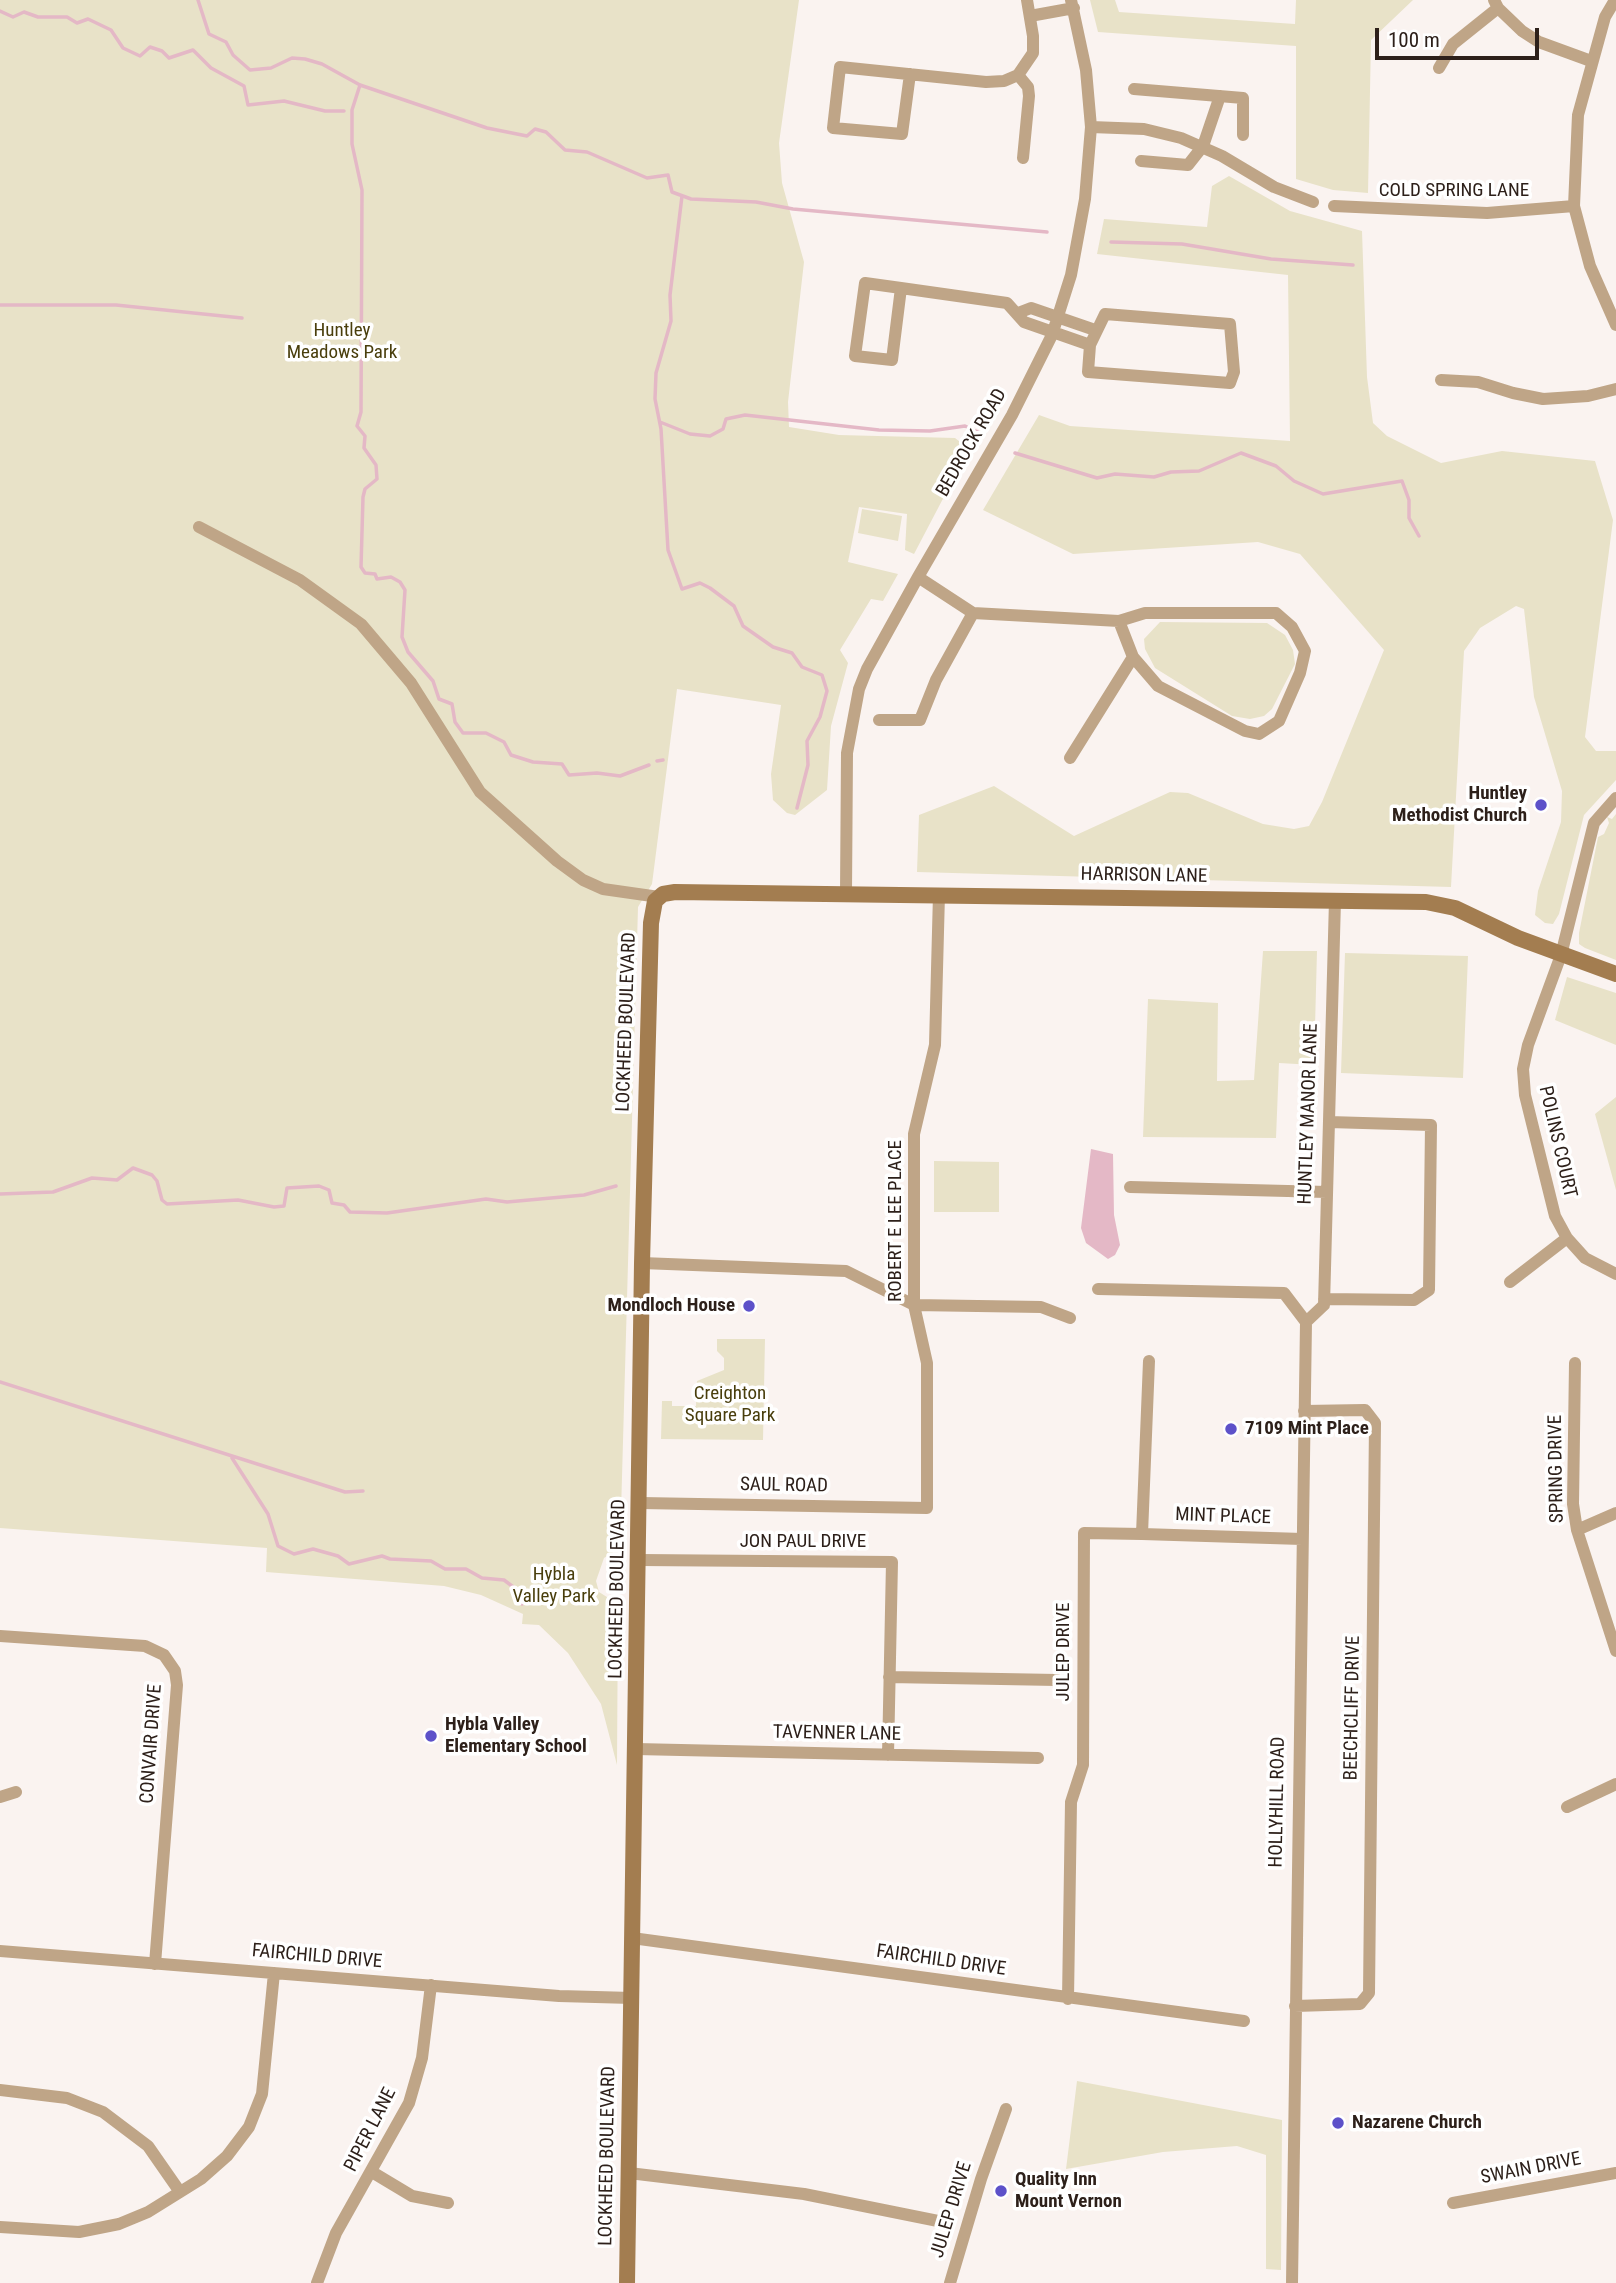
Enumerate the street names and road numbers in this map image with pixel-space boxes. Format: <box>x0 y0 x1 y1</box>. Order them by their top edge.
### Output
street label: COLD SPRING LANE <box>1379 180 1529 202</box>
street label: BEDROCK ROAD <box>932 385 1012 501</box>
street label: HARRISON LANE <box>1081 863 1207 889</box>
street label: LOCKHEED BOULEVARD <box>612 932 642 1112</box>
street label: HUNTLEY MANOR LANE <box>1294 1023 1324 1205</box>
street label: POLINS COURT <box>1533 1084 1581 1200</box>
street label: ROBERT E LEE PLACE <box>885 1140 907 1302</box>
street label: SPRING DRIVE <box>1545 1415 1569 1523</box>
street label: SAUL ROAD <box>740 1474 828 1498</box>
street label: LOCKHEED BOULEVARD <box>605 1499 631 1679</box>
street label: MINT PLACE <box>1175 1504 1271 1530</box>
street label: JON PAUL DRIVE <box>740 1531 866 1553</box>
street label: JULEP DRIVE <box>1053 1603 1075 1701</box>
street label: BEECHCLIFF DRIVE <box>1340 1635 1366 1781</box>
street label: CONVAIR DRIVE <box>136 1683 168 1805</box>
street label: TAVENNER LANE <box>773 1721 901 1747</box>
street label: HOLLYHILL ROAD <box>1265 1736 1291 1868</box>
street label: FAIRCHILD DRIVE <box>251 1940 383 1974</box>
street label: FAIRCHILD DRIVE <box>875 1941 1007 1981</box>
street label: LOCKHEED BOULEVARD <box>595 2066 621 2246</box>
street label: PIPER LANE <box>340 2084 402 2176</box>
street label: SWAIN DRIVE <box>1479 2148 1583 2190</box>
street label: JULEP DRIVE <box>927 2159 977 2261</box>

